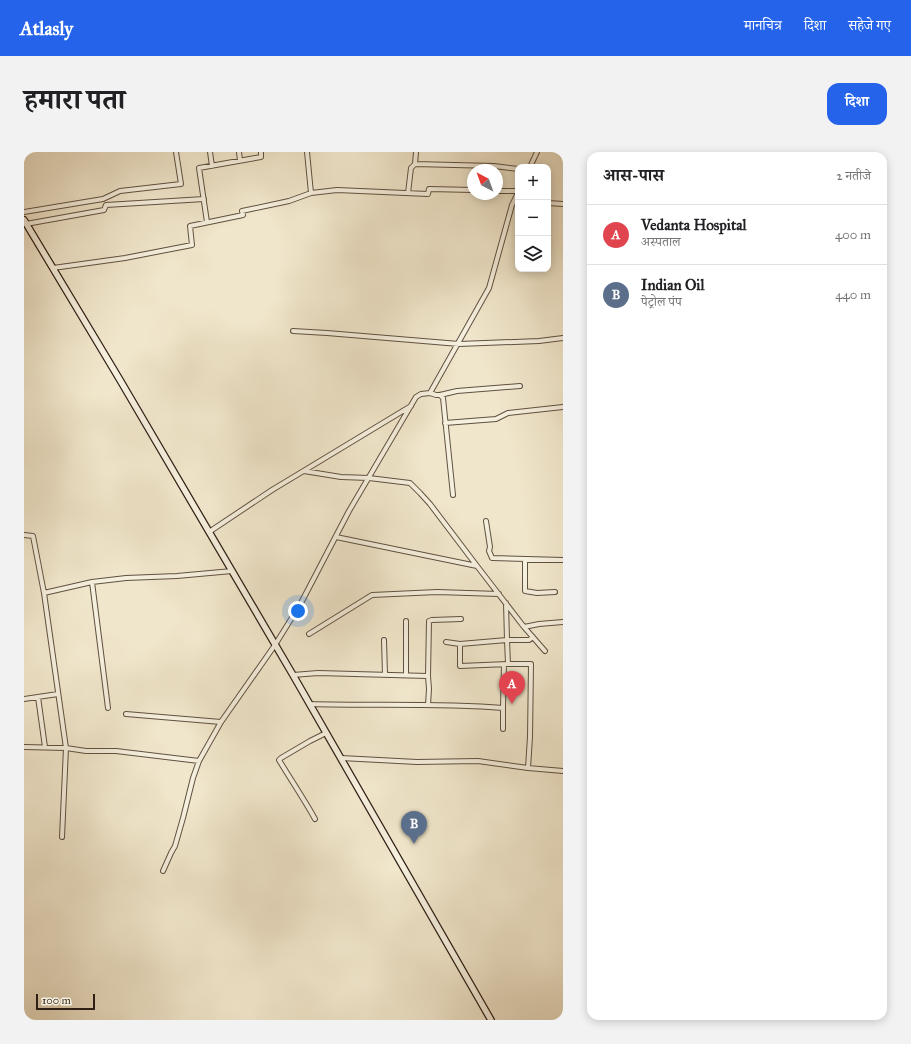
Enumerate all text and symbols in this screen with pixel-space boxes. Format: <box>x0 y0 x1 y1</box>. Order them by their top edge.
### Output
text: Atlasly <box>20 17 73 40</box>
text: मानचित्र <box>744 17 782 34</box>
text: दिशा <box>804 17 826 34</box>
text: सहेजे गए <box>848 17 891 34</box>
text: हमारा पता <box>24 82 125 117</box>
button: दिशा <box>827 83 887 125</box>
north arrow <box>467 164 503 200</box>
map controls <box>515 164 551 272</box>
button: + <box>515 164 551 200</box>
text: आस-पास <box>603 165 664 186</box>
text: 2 नतीजे <box>836 168 871 184</box>
button: − <box>515 200 551 236</box>
text: Vedanta Hospital <box>641 216 747 234</box>
text: A <box>612 227 620 243</box>
text: 400 m <box>835 227 871 243</box>
text: अस्पताल <box>641 234 681 250</box>
button: layers <box>515 236 551 272</box>
text: Indian Oil <box>641 276 705 294</box>
text: B <box>612 287 620 303</box>
text: 440 m <box>835 287 871 303</box>
text: पेट्रोल पंप <box>641 294 682 310</box>
your location <box>288 601 308 621</box>
pin: A <box>499 671 525 704</box>
pin: B <box>401 811 427 844</box>
scale bar <box>36 992 95 1011</box>
text: 100 m <box>42 994 71 1007</box>

